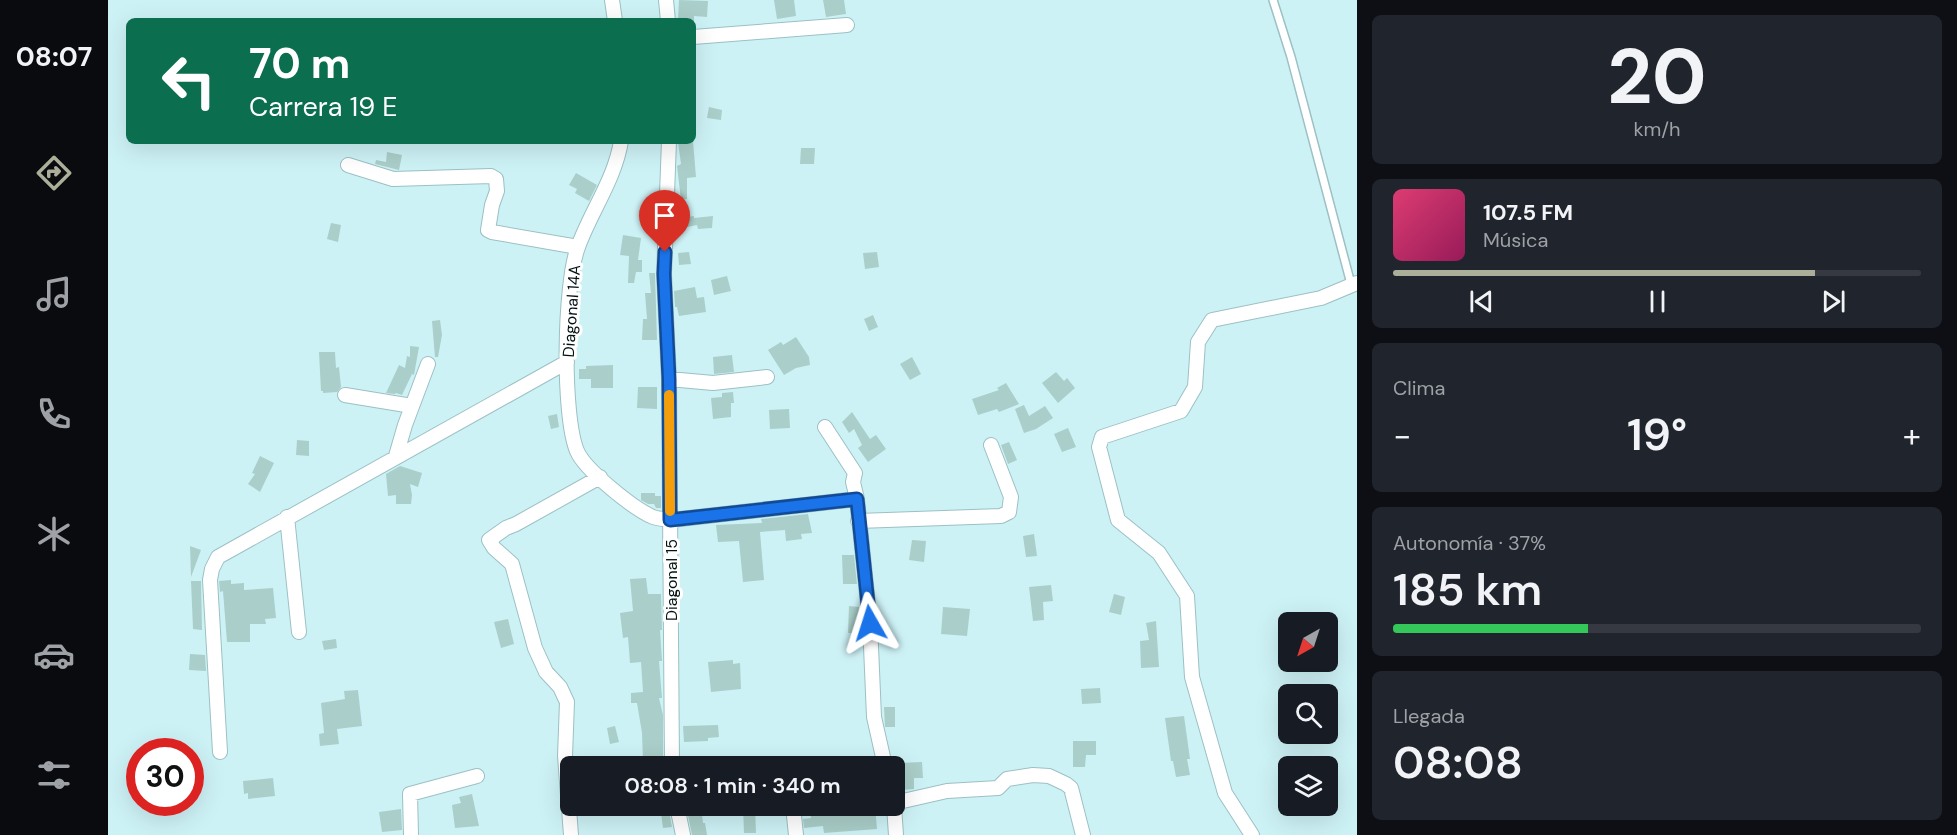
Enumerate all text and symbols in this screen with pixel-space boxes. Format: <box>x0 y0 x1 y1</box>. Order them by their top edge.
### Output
text: 20 <box>1607 26 1707 127</box>
text: 70 m <box>249 36 350 91</box>
text: 08:07 <box>16 39 92 74</box>
icon: left <box>150 42 228 120</box>
text: Carrera 19 E <box>249 89 398 124</box>
text: km/h <box>1633 116 1681 142</box>
icon: directions <box>33 152 75 194</box>
pin <box>639 190 690 252</box>
text: 107.5 FM <box>1483 198 1573 227</box>
icon: arrive <box>648 199 681 232</box>
text: Música <box>1483 227 1548 253</box>
street label: Diagonal 14A <box>558 264 585 358</box>
icon: music <box>33 273 75 315</box>
icon: previous <box>1465 285 1498 318</box>
icon: pause <box>1641 285 1674 318</box>
icon: next <box>1817 285 1850 318</box>
text: Clima <box>1393 375 1445 401</box>
icon: phone <box>33 393 75 435</box>
text: 19° <box>1627 405 1687 464</box>
text: − <box>1393 414 1411 457</box>
text: + <box>1903 414 1921 457</box>
icon: climate <box>33 513 75 555</box>
text: Autonomía · 37% <box>1393 530 1546 556</box>
street label: Diagonal 15 <box>661 539 682 621</box>
text: 185 km <box>1393 560 1542 619</box>
position arrow <box>838 591 902 655</box>
north arrow <box>1278 612 1338 672</box>
map controls <box>1278 612 1338 816</box>
icon: car <box>33 634 75 676</box>
button: search <box>1278 684 1338 744</box>
text: Llegada <box>1393 703 1465 729</box>
text: 08:08 <box>1393 733 1523 792</box>
speed limit sign: 30 <box>126 738 204 816</box>
icon: filters <box>33 754 75 796</box>
button: layers <box>1278 756 1338 816</box>
text: 08:08 · 1 min · 340 m <box>624 771 841 800</box>

